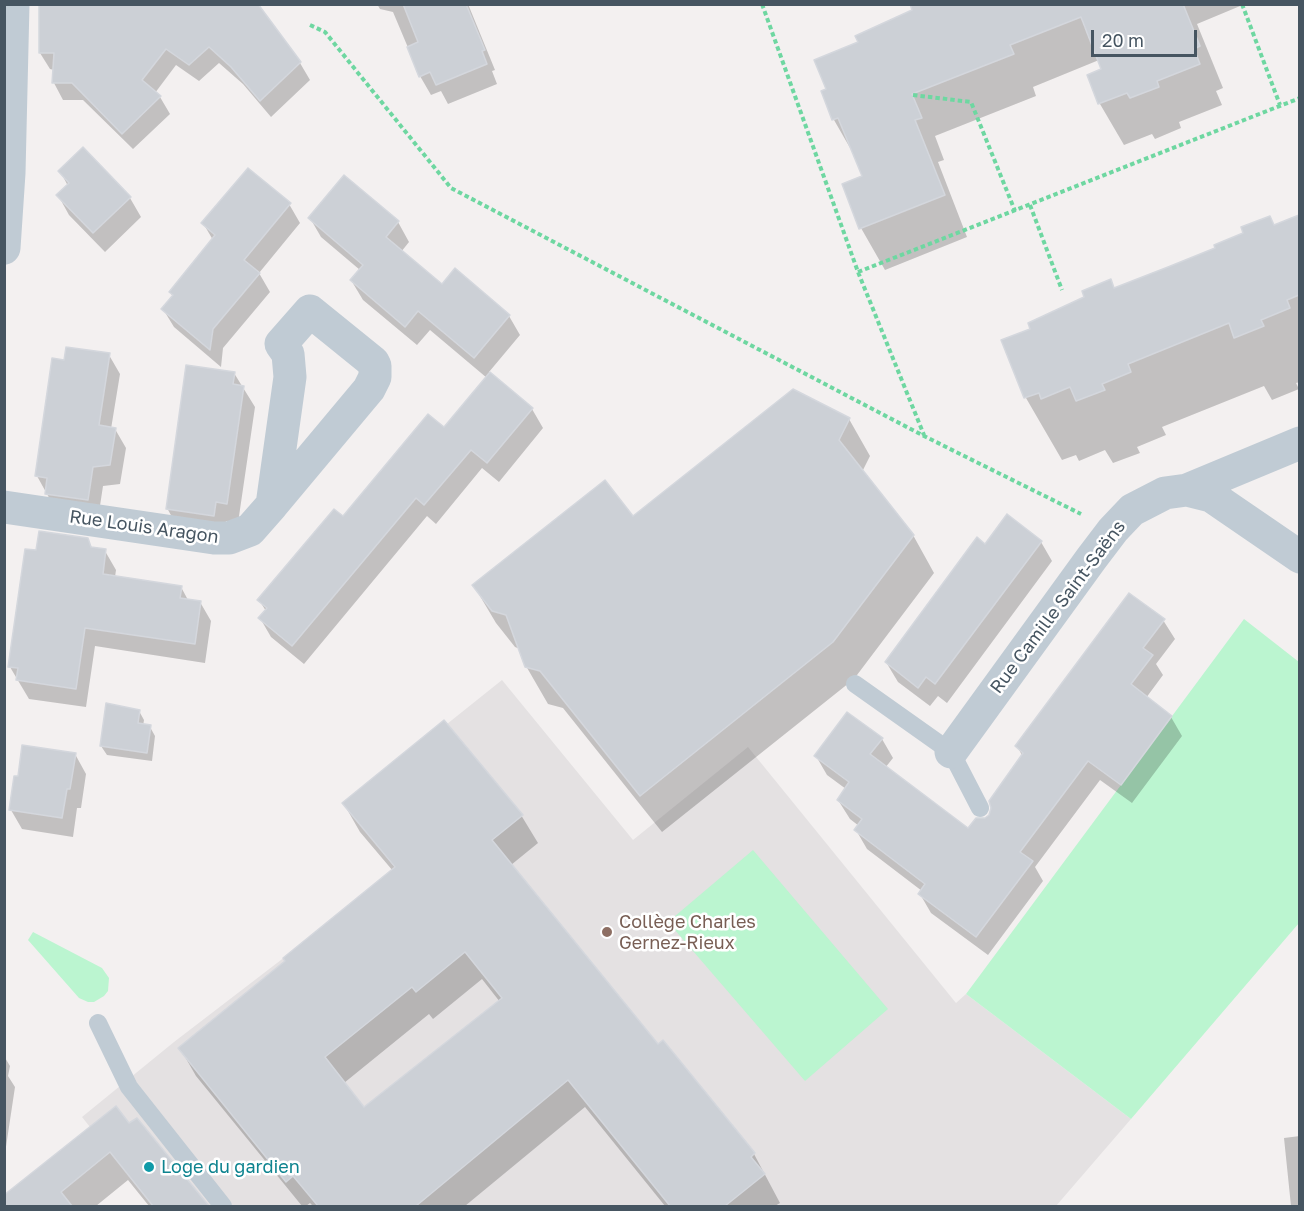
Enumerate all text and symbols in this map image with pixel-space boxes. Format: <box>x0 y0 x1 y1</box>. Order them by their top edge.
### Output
scale bar <box>1094 18 1200 56</box>
text: 20 m <box>1102 29 1144 51</box>
street label: Rue Louis Aragon <box>68 506 220 548</box>
street label: Rue Camille Saint-Saëns <box>986 516 1130 698</box>
place label: Collège Charles Gernez-Rieux <box>619 911 756 954</box>
marker: Collège Charles Gernez-Rieux <box>600 925 614 939</box>
place label: Loge du gardien <box>161 1156 300 1178</box>
marker: Loge du gardien <box>142 1160 156 1174</box>

